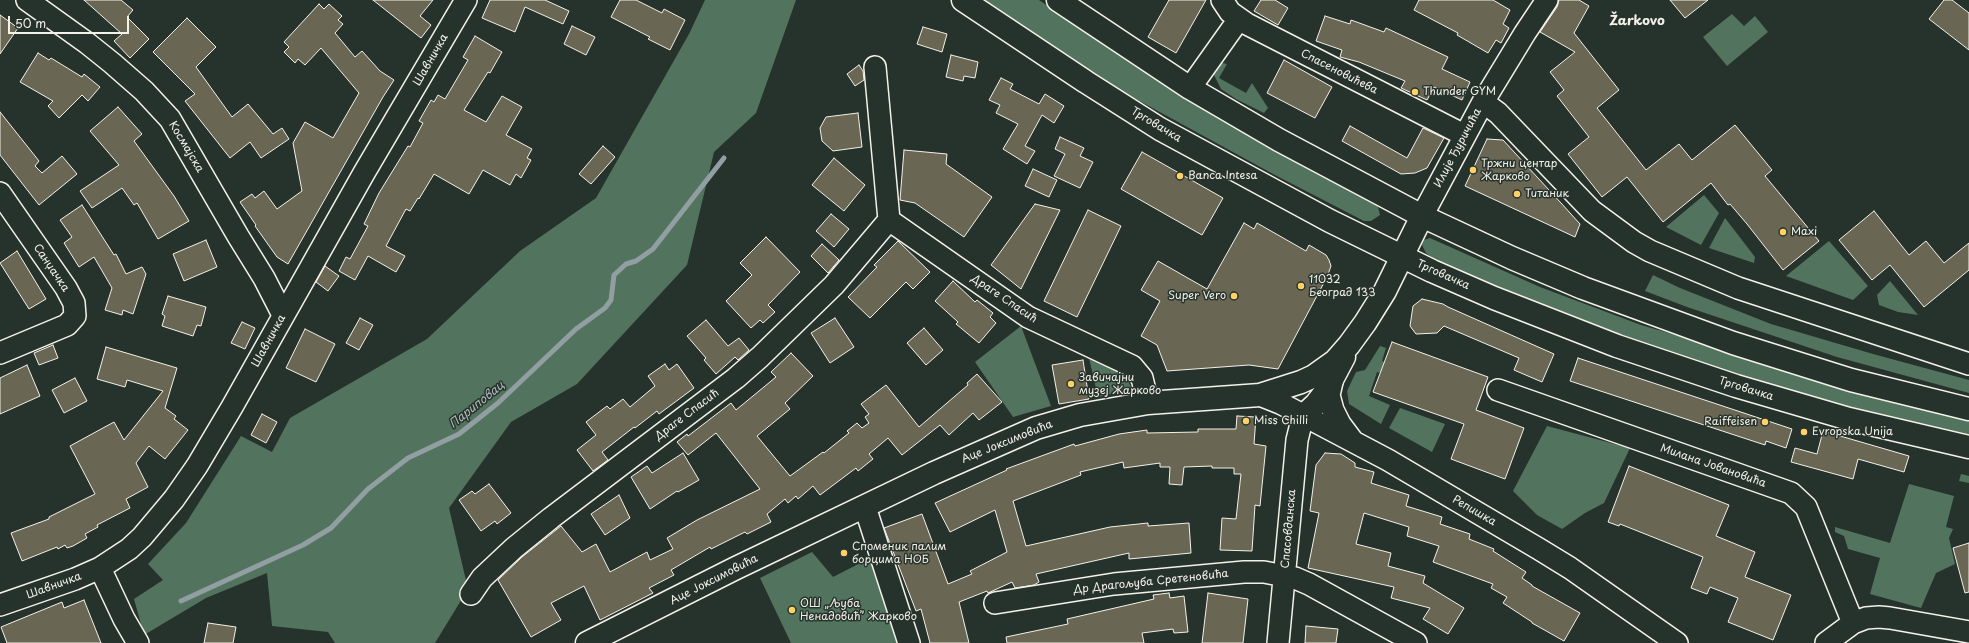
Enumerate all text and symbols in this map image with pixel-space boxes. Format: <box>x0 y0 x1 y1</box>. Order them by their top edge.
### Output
scale bar <box>10 8 131 34</box>
district label: Žarkovo <box>1609 13 1665 29</box>
text: 50 m <box>15 14 46 32</box>
street label: Шавничка <box>411 32 451 88</box>
street label: Спасеновићева <box>1298 47 1380 97</box>
place label: Thunder GYM <box>1423 85 1496 99</box>
marker: Thunder GYM <box>1410 87 1420 97</box>
street label: Трговачка <box>1128 105 1184 145</box>
street label: Илије Ђуричића <box>1432 106 1484 190</box>
street label: Космајска <box>166 119 206 175</box>
place label: Тржни центар Жарково <box>1481 157 1557 183</box>
marker: Тржни центар Жарково <box>1468 165 1478 175</box>
place label: Banca Intesa <box>1188 169 1257 183</box>
marker: Banca Intesa <box>1175 171 1185 181</box>
place label: Титаник <box>1525 187 1569 201</box>
marker: Титаник <box>1512 189 1522 199</box>
place label: Maxi <box>1791 225 1817 239</box>
marker: Maxi <box>1778 227 1788 237</box>
street label: Санџачка <box>30 242 72 294</box>
street label: Трговачка <box>1414 257 1472 293</box>
street label: Драге Спасић <box>969 272 1039 326</box>
place label: 11032 Београд 133 <box>1309 273 1376 299</box>
marker: 11032 Београд 133 <box>1296 281 1306 291</box>
place label: Super Vero <box>1168 289 1226 303</box>
marker: Super Vero <box>1229 291 1239 301</box>
street label: Шавничка <box>249 313 289 369</box>
place label: Завичајни музеј Жарково <box>1079 371 1161 397</box>
street label: Трговачка <box>1717 374 1775 404</box>
water label: Париповац <box>447 378 507 432</box>
marker: Завичајни музеј Жарково <box>1066 379 1076 389</box>
street label: Драге Спасић <box>652 387 722 443</box>
place label: Miss Chilli <box>1254 414 1308 428</box>
place label: Raiffeisen <box>1704 415 1757 429</box>
marker: Miss Chilli <box>1241 416 1251 426</box>
marker: Raiffeisen <box>1760 417 1770 427</box>
street label: Аце Јоксимовића <box>960 418 1054 466</box>
place label: Evropska Unija <box>1812 425 1893 439</box>
marker: Evropska Unija <box>1799 427 1809 437</box>
street label: Милана Јовановића <box>1658 442 1768 490</box>
street label: Спасовданска <box>1279 489 1299 569</box>
street label: Репишка <box>1450 493 1498 529</box>
place label: Споменик палим борцима НОБ <box>852 540 946 566</box>
marker: Споменик палим борцима НОБ <box>839 548 849 558</box>
street label: Аце Јоксимовића <box>668 552 760 608</box>
street label: Др Драгољуба Сретеновића <box>1073 567 1229 597</box>
street label: Шавничка <box>25 570 83 602</box>
place label: ОШ „Љуба Ненадовић” Жарково <box>800 597 917 623</box>
marker: ОШ „Љуба Ненадовић” Жарково <box>787 605 797 615</box>

